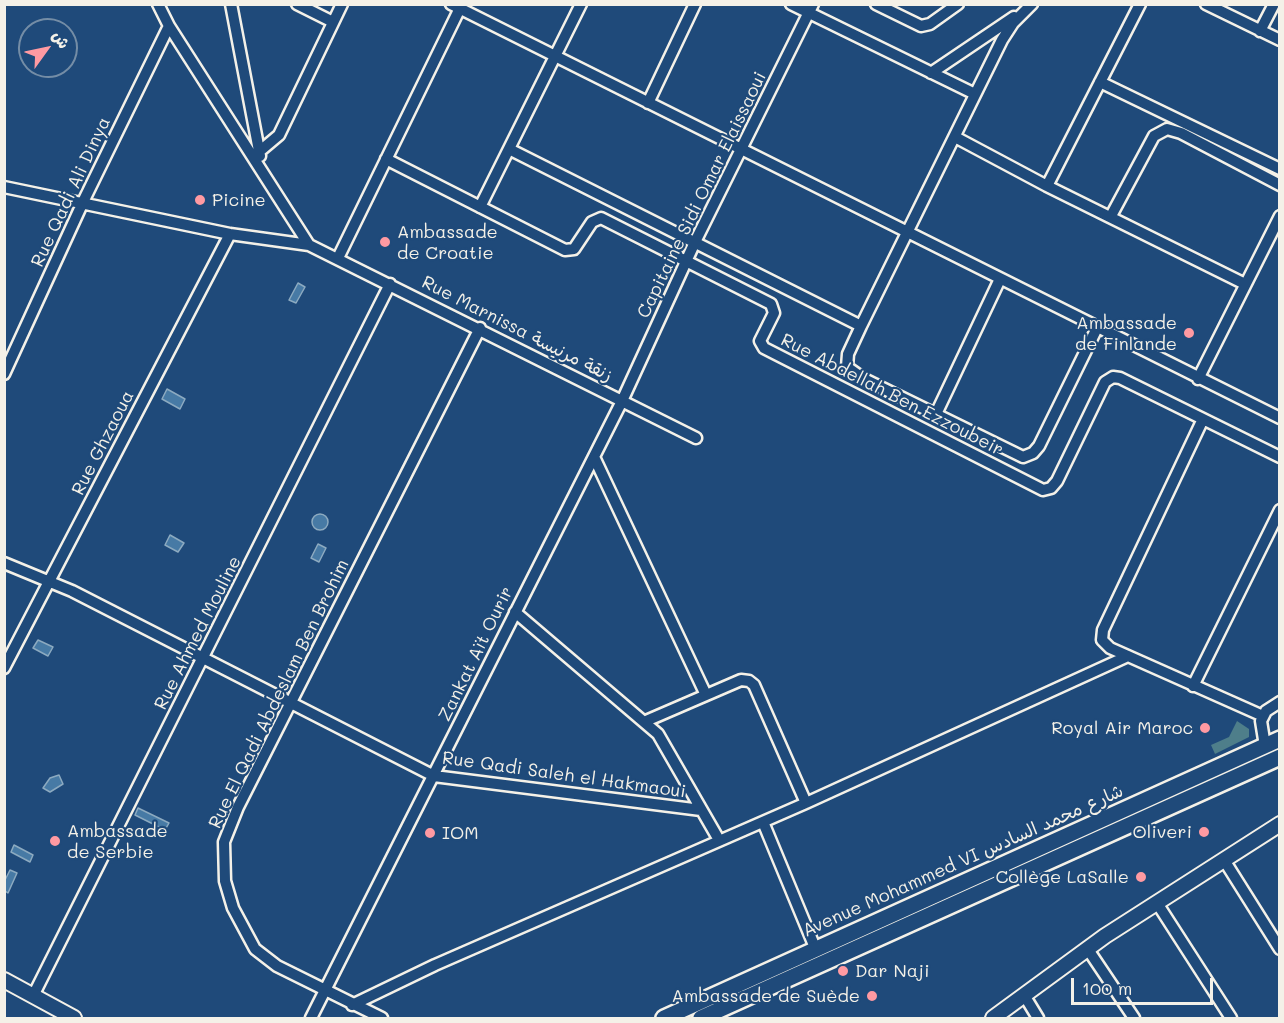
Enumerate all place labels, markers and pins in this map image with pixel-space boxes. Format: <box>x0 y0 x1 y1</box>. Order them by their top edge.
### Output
place label: Picine <box>212 189 266 211</box>
marker: Picine <box>193 193 207 207</box>
place label: Ambassade de Croatie <box>397 221 498 264</box>
marker: Ambassade de Croatie <box>378 235 392 249</box>
place label: Ambassade de Finlande <box>1075 312 1177 354</box>
marker: Ambassade de Finlande <box>1182 326 1196 340</box>
place label: Royal Air Maroc <box>1051 717 1193 739</box>
marker: Royal Air Maroc <box>1198 721 1212 735</box>
place label: Ambassade de Serbie <box>67 820 168 862</box>
place label: Oliveri <box>1133 821 1192 843</box>
place label: IOM <box>442 822 478 844</box>
marker: Oliveri <box>1197 825 1211 839</box>
marker: IOM <box>423 826 437 840</box>
marker: Ambassade de Serbie <box>48 834 62 848</box>
place label: Collège LaSalle <box>995 866 1129 888</box>
marker: Collège LaSalle <box>1134 870 1148 884</box>
place label: Dar Naji <box>855 960 929 982</box>
marker: Dar Naji <box>836 964 850 978</box>
place label: Ambassade de Suède <box>672 985 860 1007</box>
marker: Ambassade de Suède <box>865 989 879 1003</box>

